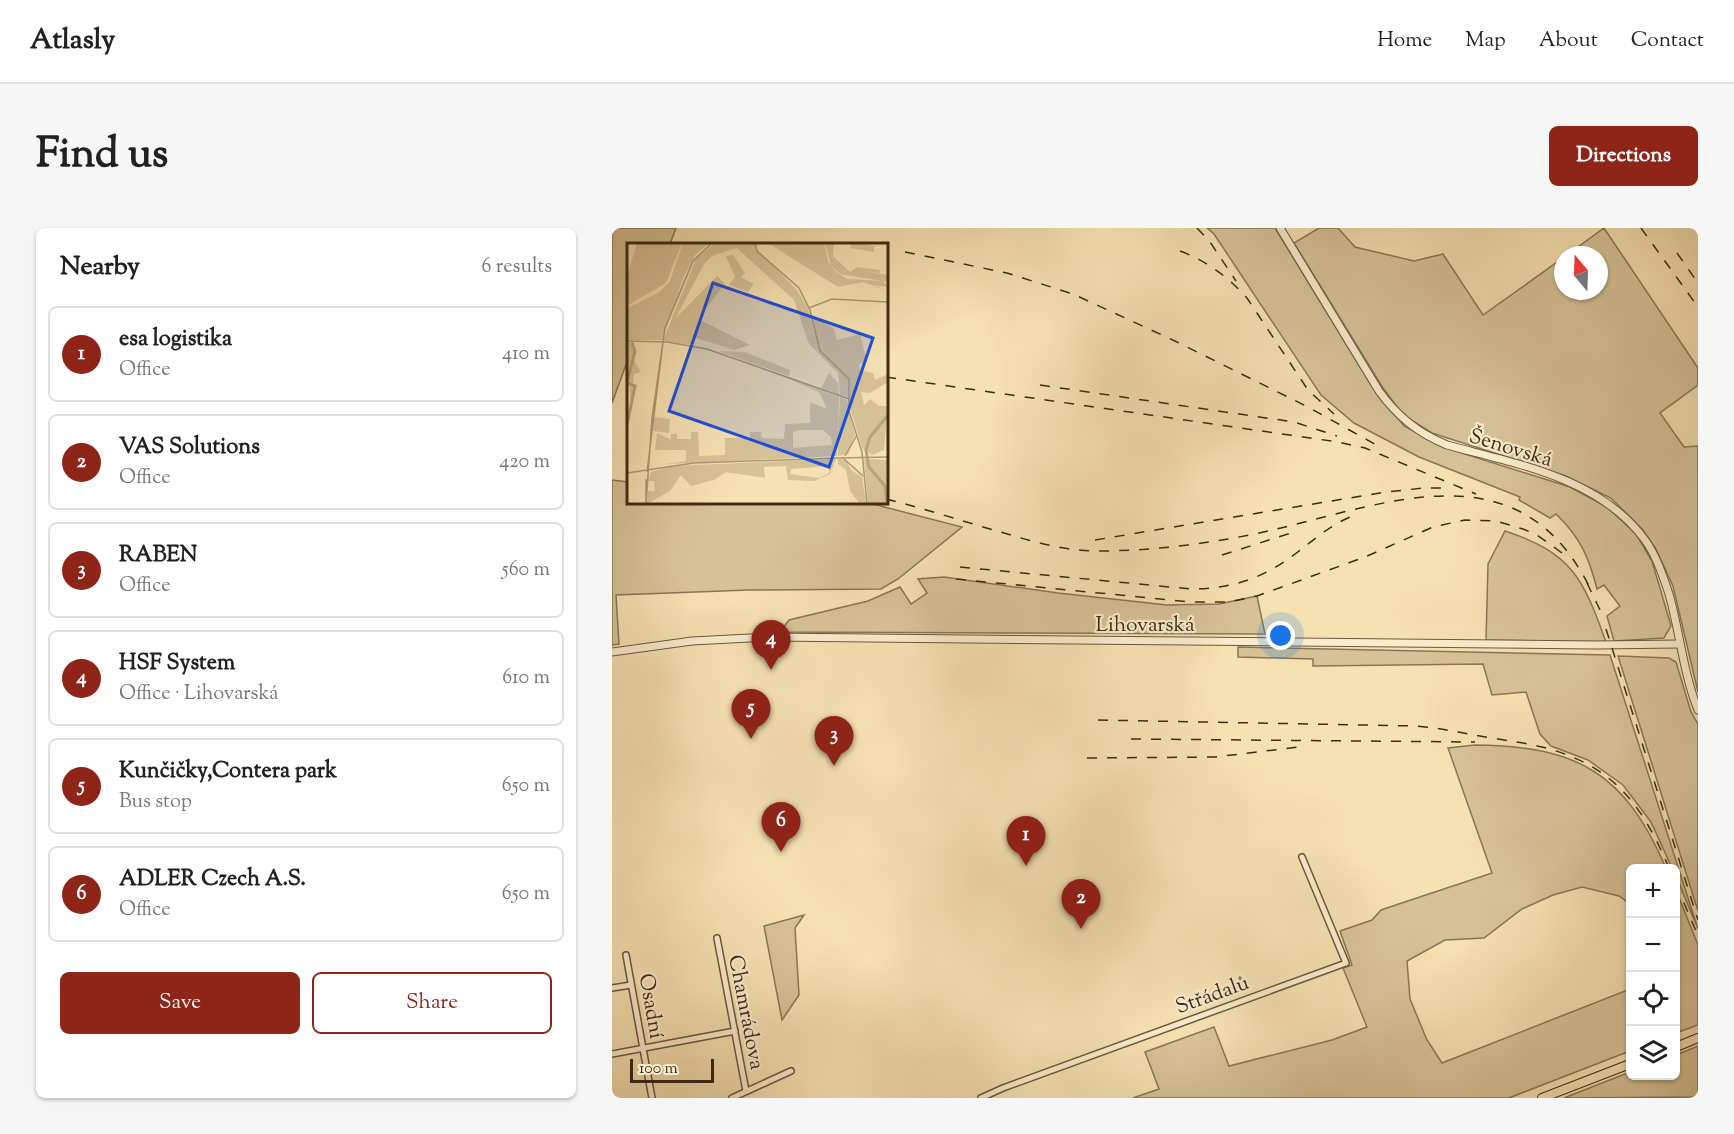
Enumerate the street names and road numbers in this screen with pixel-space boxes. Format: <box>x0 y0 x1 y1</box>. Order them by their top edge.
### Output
street label: Šenovská <box>1465 422 1556 476</box>
street label: Lihovarská <box>1095 611 1195 641</box>
street label: Chamrádova <box>719 952 771 1073</box>
street label: Střádalů <box>1172 969 1254 1023</box>
street label: Osadní <box>630 971 671 1041</box>

